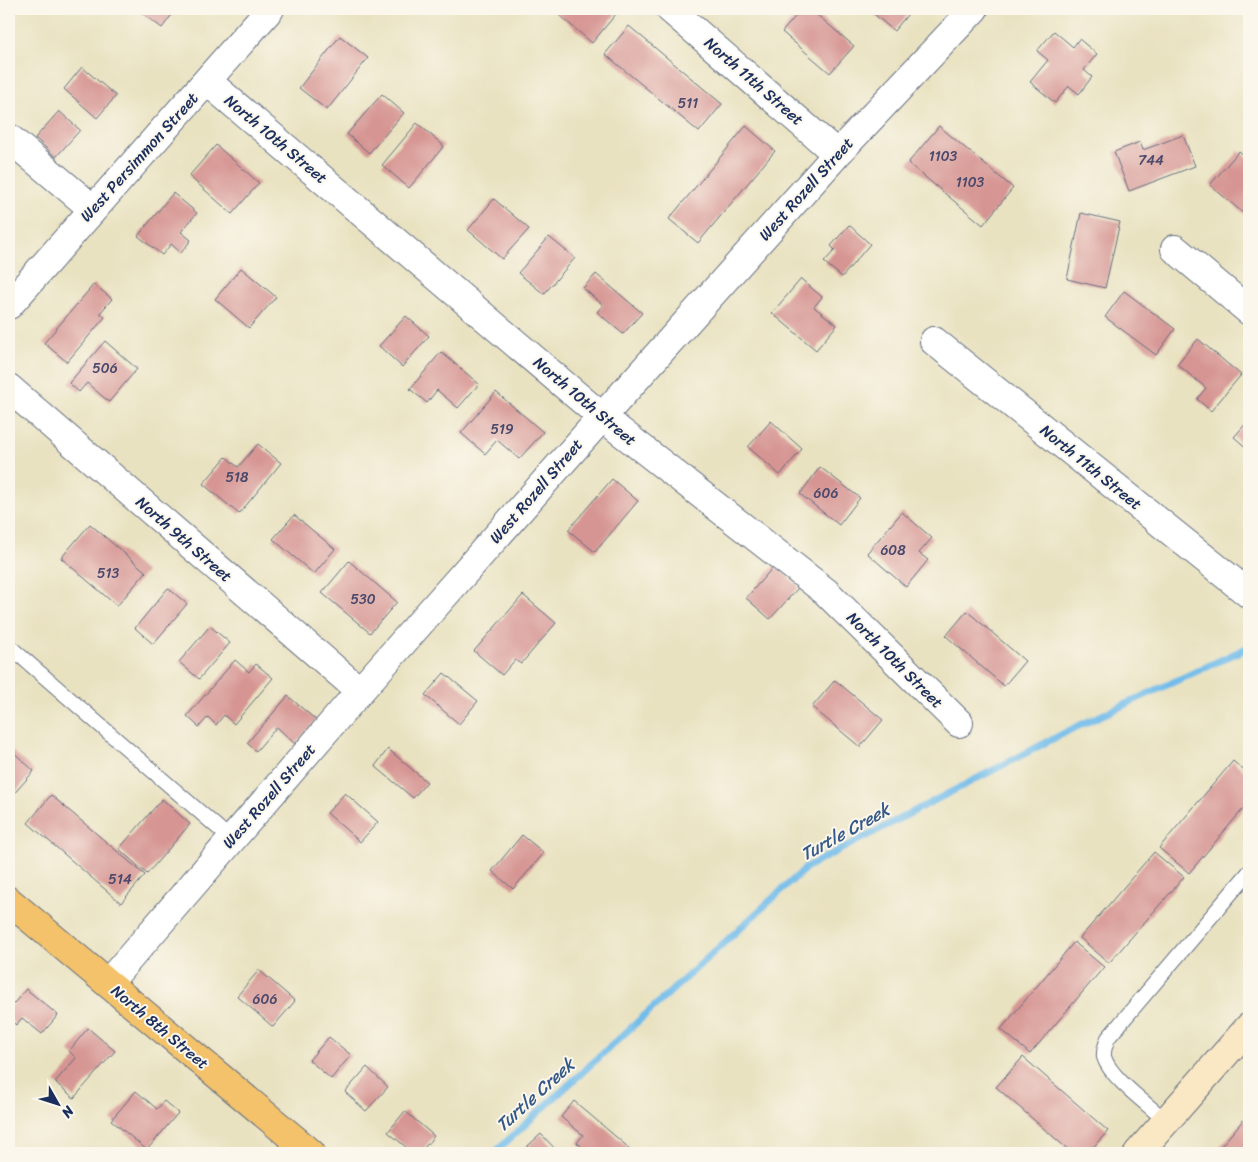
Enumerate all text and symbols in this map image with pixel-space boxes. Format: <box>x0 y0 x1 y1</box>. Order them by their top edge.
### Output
street label: North 11th Street <box>697 29 811 133</box>
street label: West Persimmon Street <box>72 85 206 229</box>
street label: North 10th Street <box>218 87 334 191</box>
house number: 511 <box>678 91 698 116</box>
street label: West Rozell Street <box>751 130 861 248</box>
house number: 1103 <box>929 144 958 169</box>
house number: 744 <box>1138 148 1164 173</box>
house number: 1103 <box>956 170 985 195</box>
street label: North 10th Street <box>527 349 643 453</box>
house number: 506 <box>92 356 118 381</box>
street label: North 11th Street <box>1033 416 1149 518</box>
house number: 519 <box>490 417 514 442</box>
street label: West Rozell Street <box>482 432 590 550</box>
house number: 518 <box>225 465 249 490</box>
house number: 606 <box>814 481 838 506</box>
street label: North 9th Street <box>129 488 239 590</box>
house number: 608 <box>880 538 906 563</box>
house number: 513 <box>97 561 119 586</box>
house number: 530 <box>350 587 376 612</box>
street label: North 10th Street <box>839 604 951 716</box>
street label: West Rozell Street <box>215 737 323 855</box>
water label: Turtle Creek <box>794 793 898 870</box>
house number: 514 <box>108 867 132 892</box>
street label: North 8th Street <box>104 977 216 1077</box>
house number: 606 <box>253 987 277 1012</box>
water label: Turtle Creek <box>488 1049 584 1140</box>
north arrow <box>32 1080 82 1130</box>
text: N <box>55 1099 81 1124</box>

